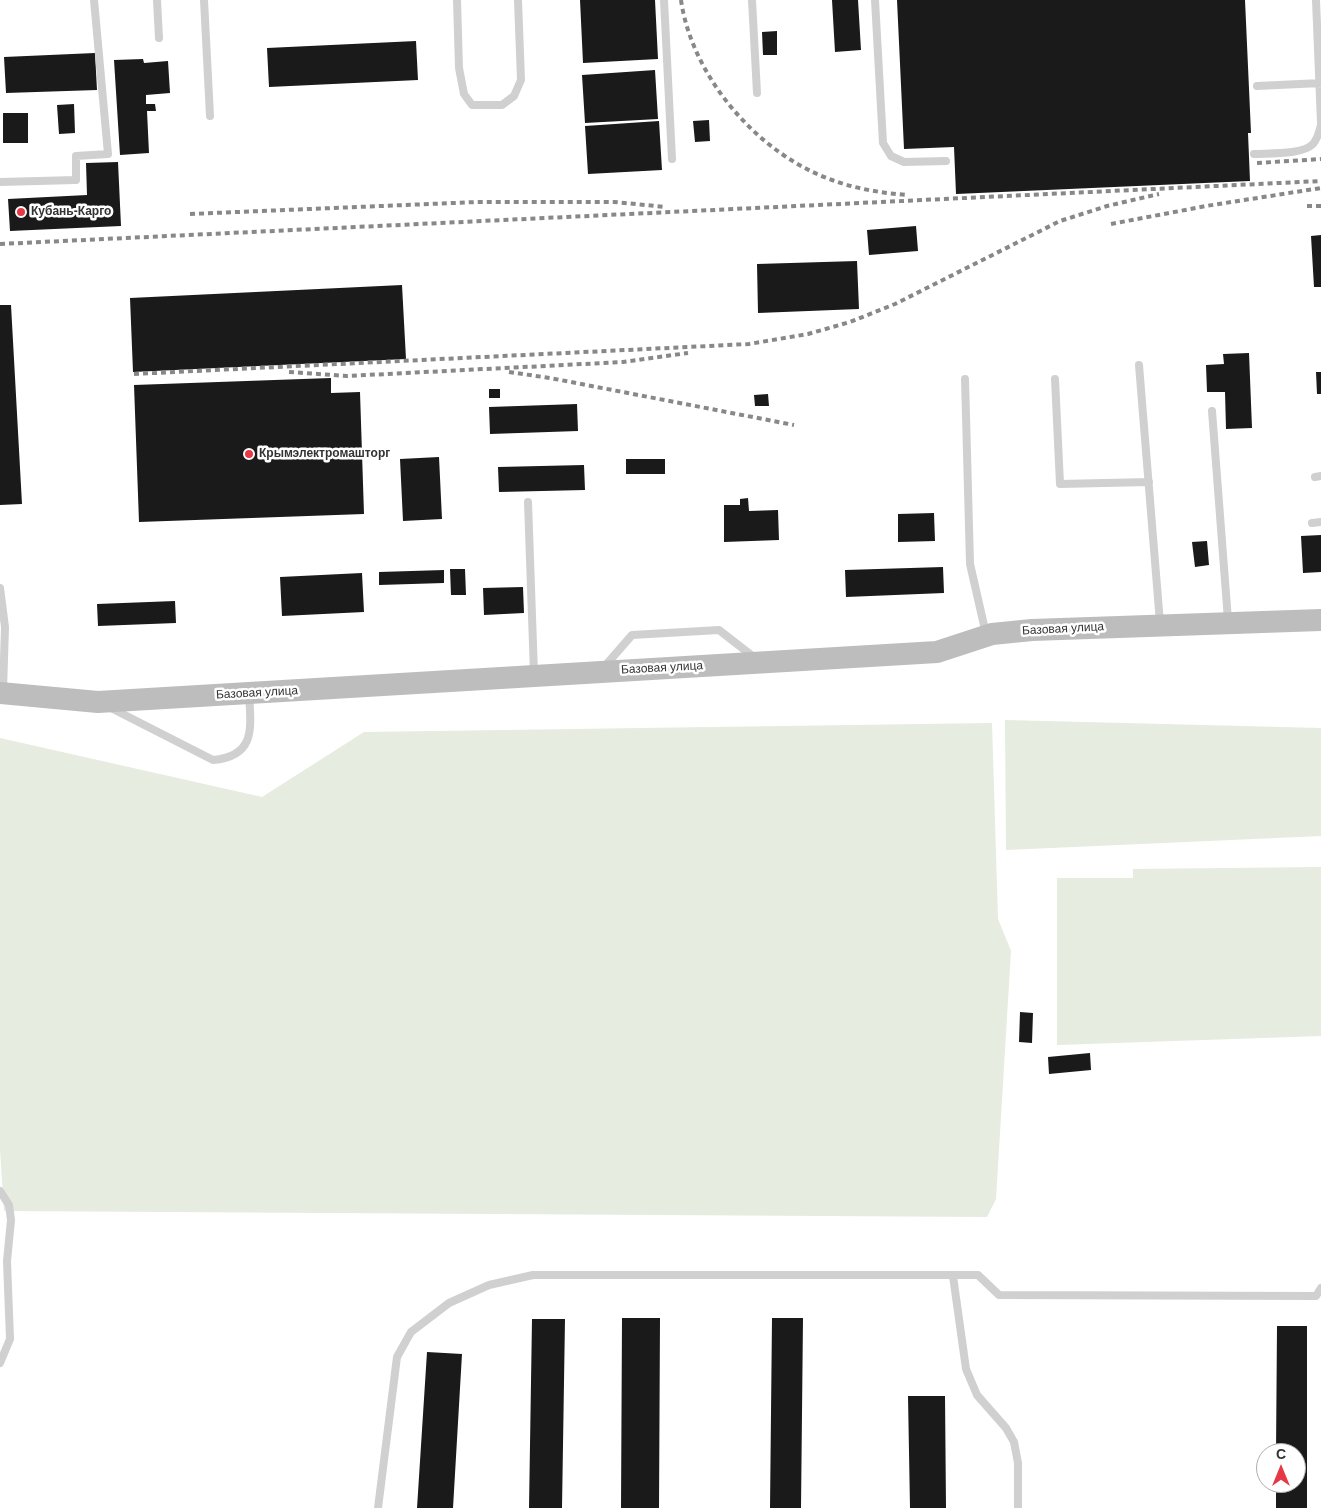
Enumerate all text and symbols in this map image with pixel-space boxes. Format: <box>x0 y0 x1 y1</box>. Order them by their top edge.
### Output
place label: Кубань-Карго <box>31 205 111 219</box>
marker: Кубань-Карго <box>15 206 27 218</box>
place label: Крымэлектромашторг <box>259 447 390 461</box>
marker: Крымэлектромашторг <box>243 448 255 460</box>
street label: Базовая улица <box>1022 620 1104 638</box>
street label: Базовая улица <box>621 659 703 677</box>
street label: Базовая улица <box>216 684 298 702</box>
north arrow <box>1256 1443 1306 1493</box>
text: С <box>1276 1446 1286 1462</box>

